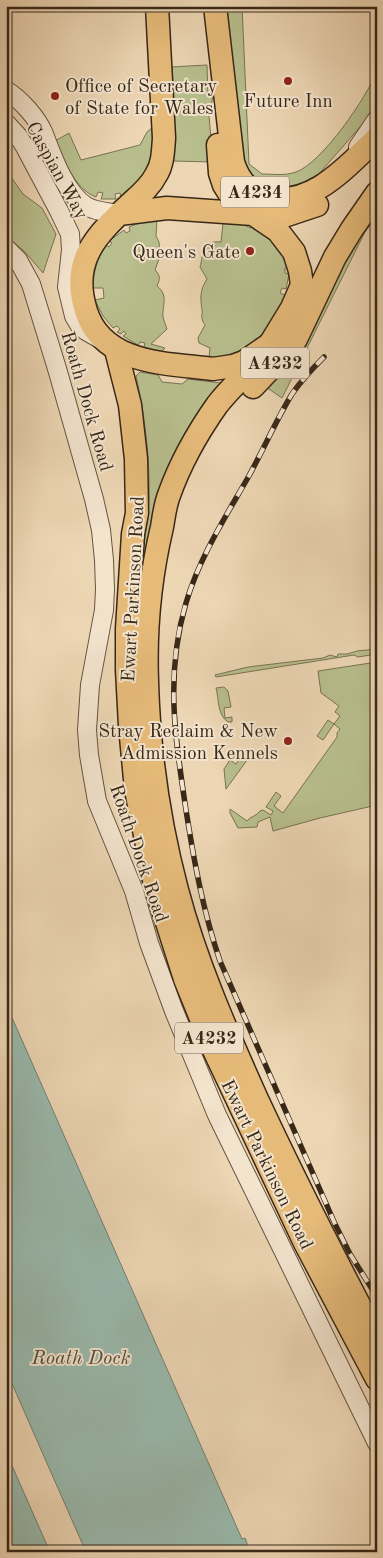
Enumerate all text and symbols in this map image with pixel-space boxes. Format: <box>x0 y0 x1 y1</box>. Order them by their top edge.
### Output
marker: Future Inn <box>282 75 294 87</box>
place label: Office of Secretary of State for Wales <box>65 78 217 119</box>
marker: Office of Secretary of State for Wales <box>49 90 61 102</box>
place label: Future Inn <box>243 93 333 112</box>
street label: Caspian Way <box>21 119 90 223</box>
road number: A4234 <box>221 176 289 208</box>
place label: Queen's Gate <box>132 244 240 263</box>
marker: Queen's Gate <box>244 245 256 257</box>
street label: Roath Dock Road <box>57 329 115 474</box>
road number: A4232 <box>241 348 309 378</box>
street label: Ewart Parkinson Road <box>120 495 149 683</box>
place label: Stray Reclaim & New Admission Kennels <box>98 723 278 764</box>
marker: Stray Reclaim & New Admission Kennels <box>282 735 294 747</box>
street label: Roath Dock Road <box>105 782 170 925</box>
road number: A4232 <box>175 1022 243 1054</box>
street label: Ewart Parkinson Road <box>216 1077 315 1253</box>
water label: Roath Dock <box>30 1349 131 1369</box>

